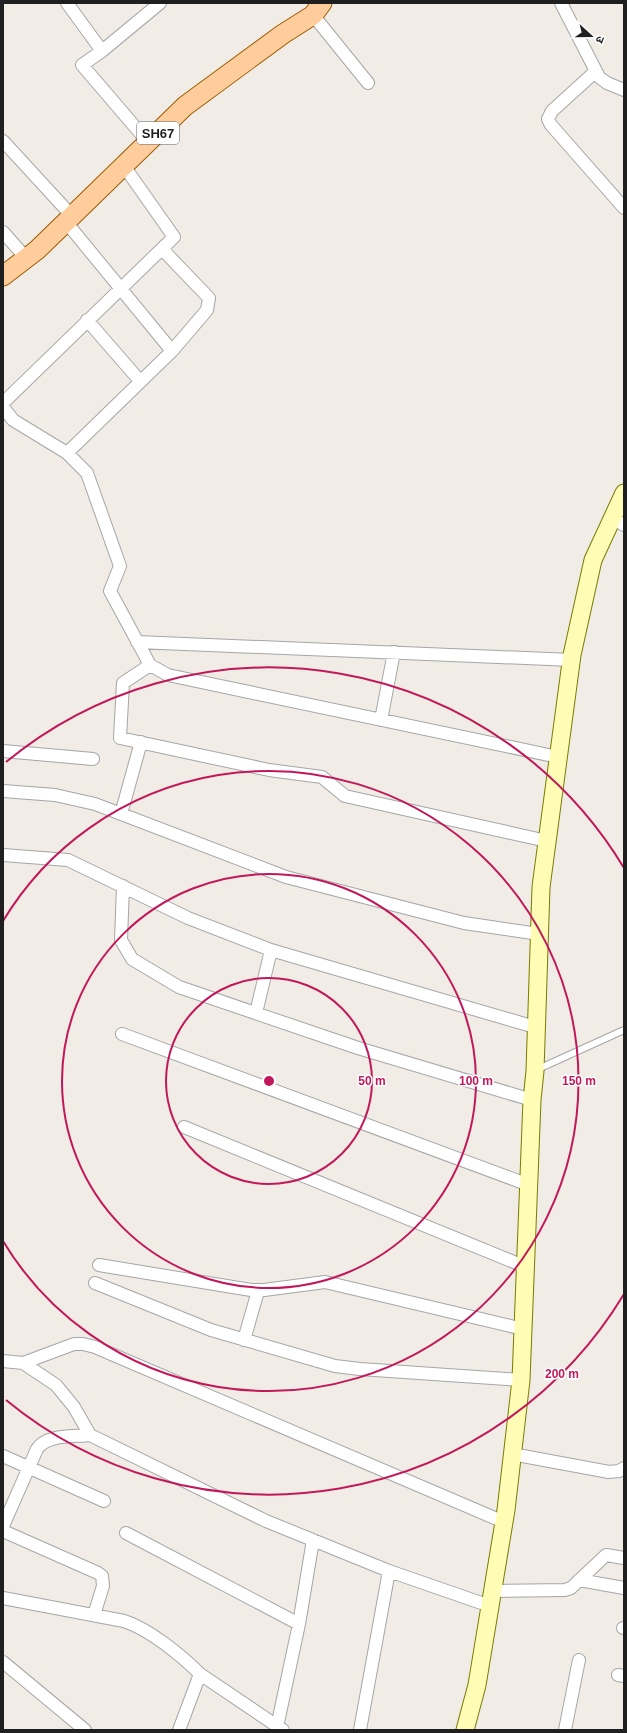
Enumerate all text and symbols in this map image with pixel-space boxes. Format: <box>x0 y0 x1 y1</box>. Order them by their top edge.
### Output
north arrow <box>571 16 611 56</box>
text: उ <box>593 34 607 45</box>
road number: SH67 <box>137 122 179 144</box>
centre of rings <box>262 1074 276 1088</box>
text: 50 m <box>358 1074 386 1088</box>
text: 100 m <box>459 1074 493 1088</box>
text: 150 m <box>562 1074 596 1088</box>
text: 200 m <box>545 1367 579 1381</box>

